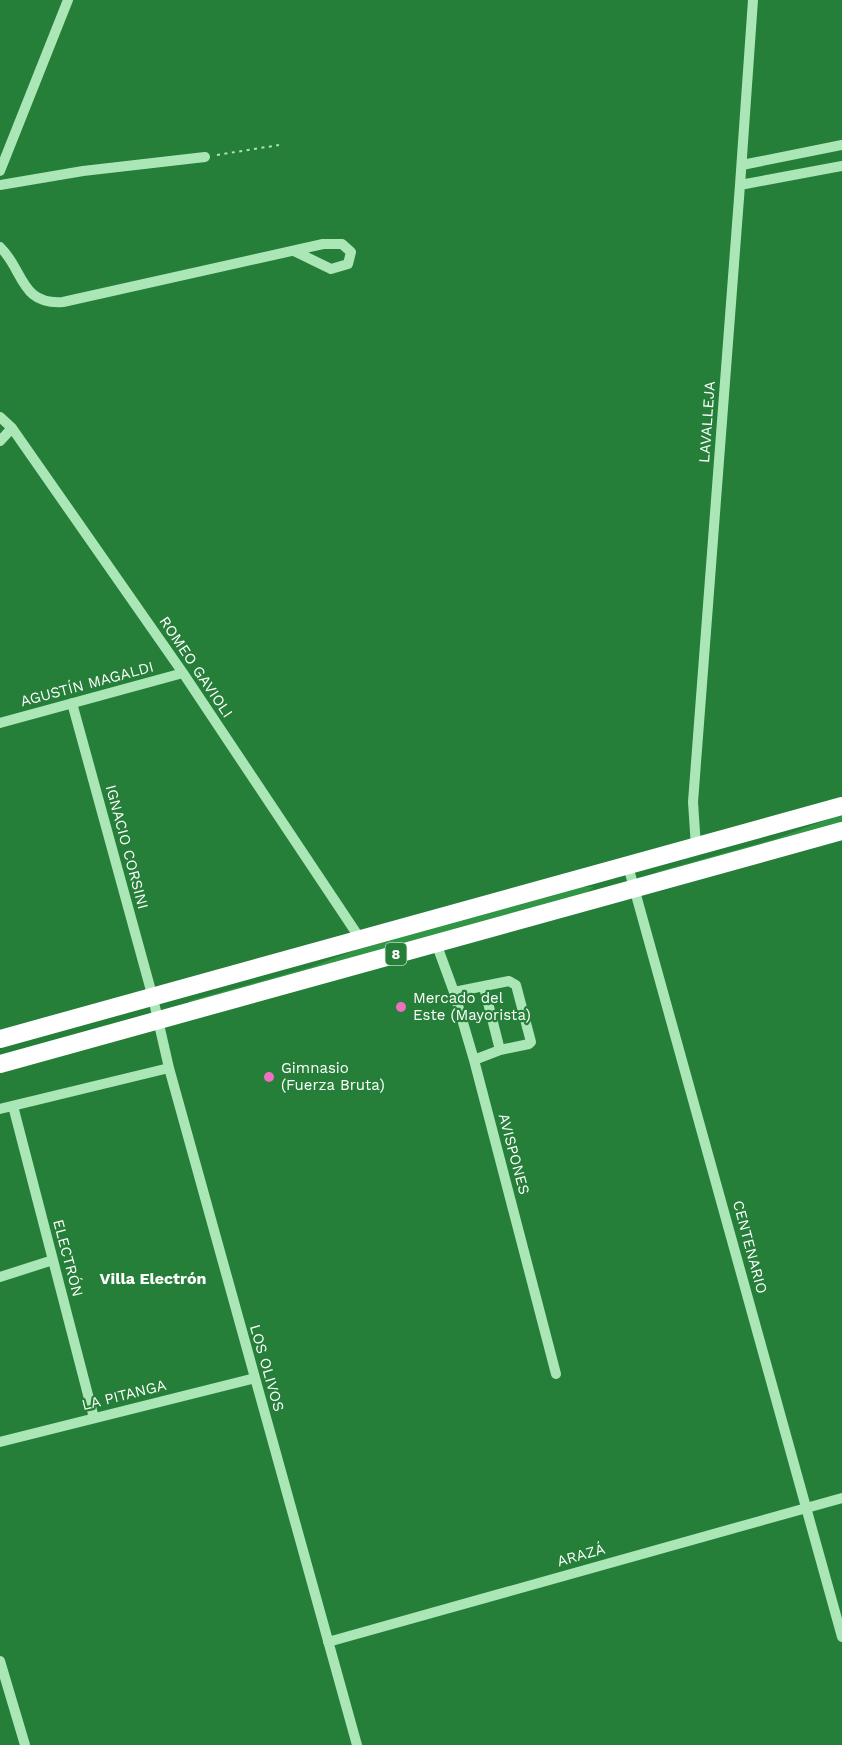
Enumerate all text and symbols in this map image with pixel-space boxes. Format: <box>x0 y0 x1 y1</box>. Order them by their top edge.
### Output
street label: LAVALLEJA <box>695 380 719 464</box>
street label: ROMEO GAVIOLI <box>155 613 237 721</box>
street label: AGUSTÍN MAGALDI <box>18 658 156 710</box>
street label: IGNACIO CORSINI <box>102 783 152 911</box>
road number: 8 <box>386 943 406 965</box>
place label: Mercado del Este (Mayorista) <box>413 989 531 1024</box>
marker: Mercado del Este (Mayorista) <box>394 1000 408 1014</box>
place label: Gimnasio (Fuerza Bruta) <box>281 1059 385 1094</box>
marker: Gimnasio (Fuerza Bruta) <box>262 1070 276 1084</box>
street label: AVISPONES <box>495 1111 533 1197</box>
street label: CENTENARIO <box>729 1198 771 1296</box>
street label: ELECTRÓN <box>49 1217 88 1299</box>
district label: Villa Electrón <box>100 1269 206 1288</box>
street label: LOS OLIVOS <box>246 1322 288 1414</box>
street label: LA PITANGA <box>80 1376 168 1414</box>
street label: ARAZÁ <box>555 1540 607 1570</box>

